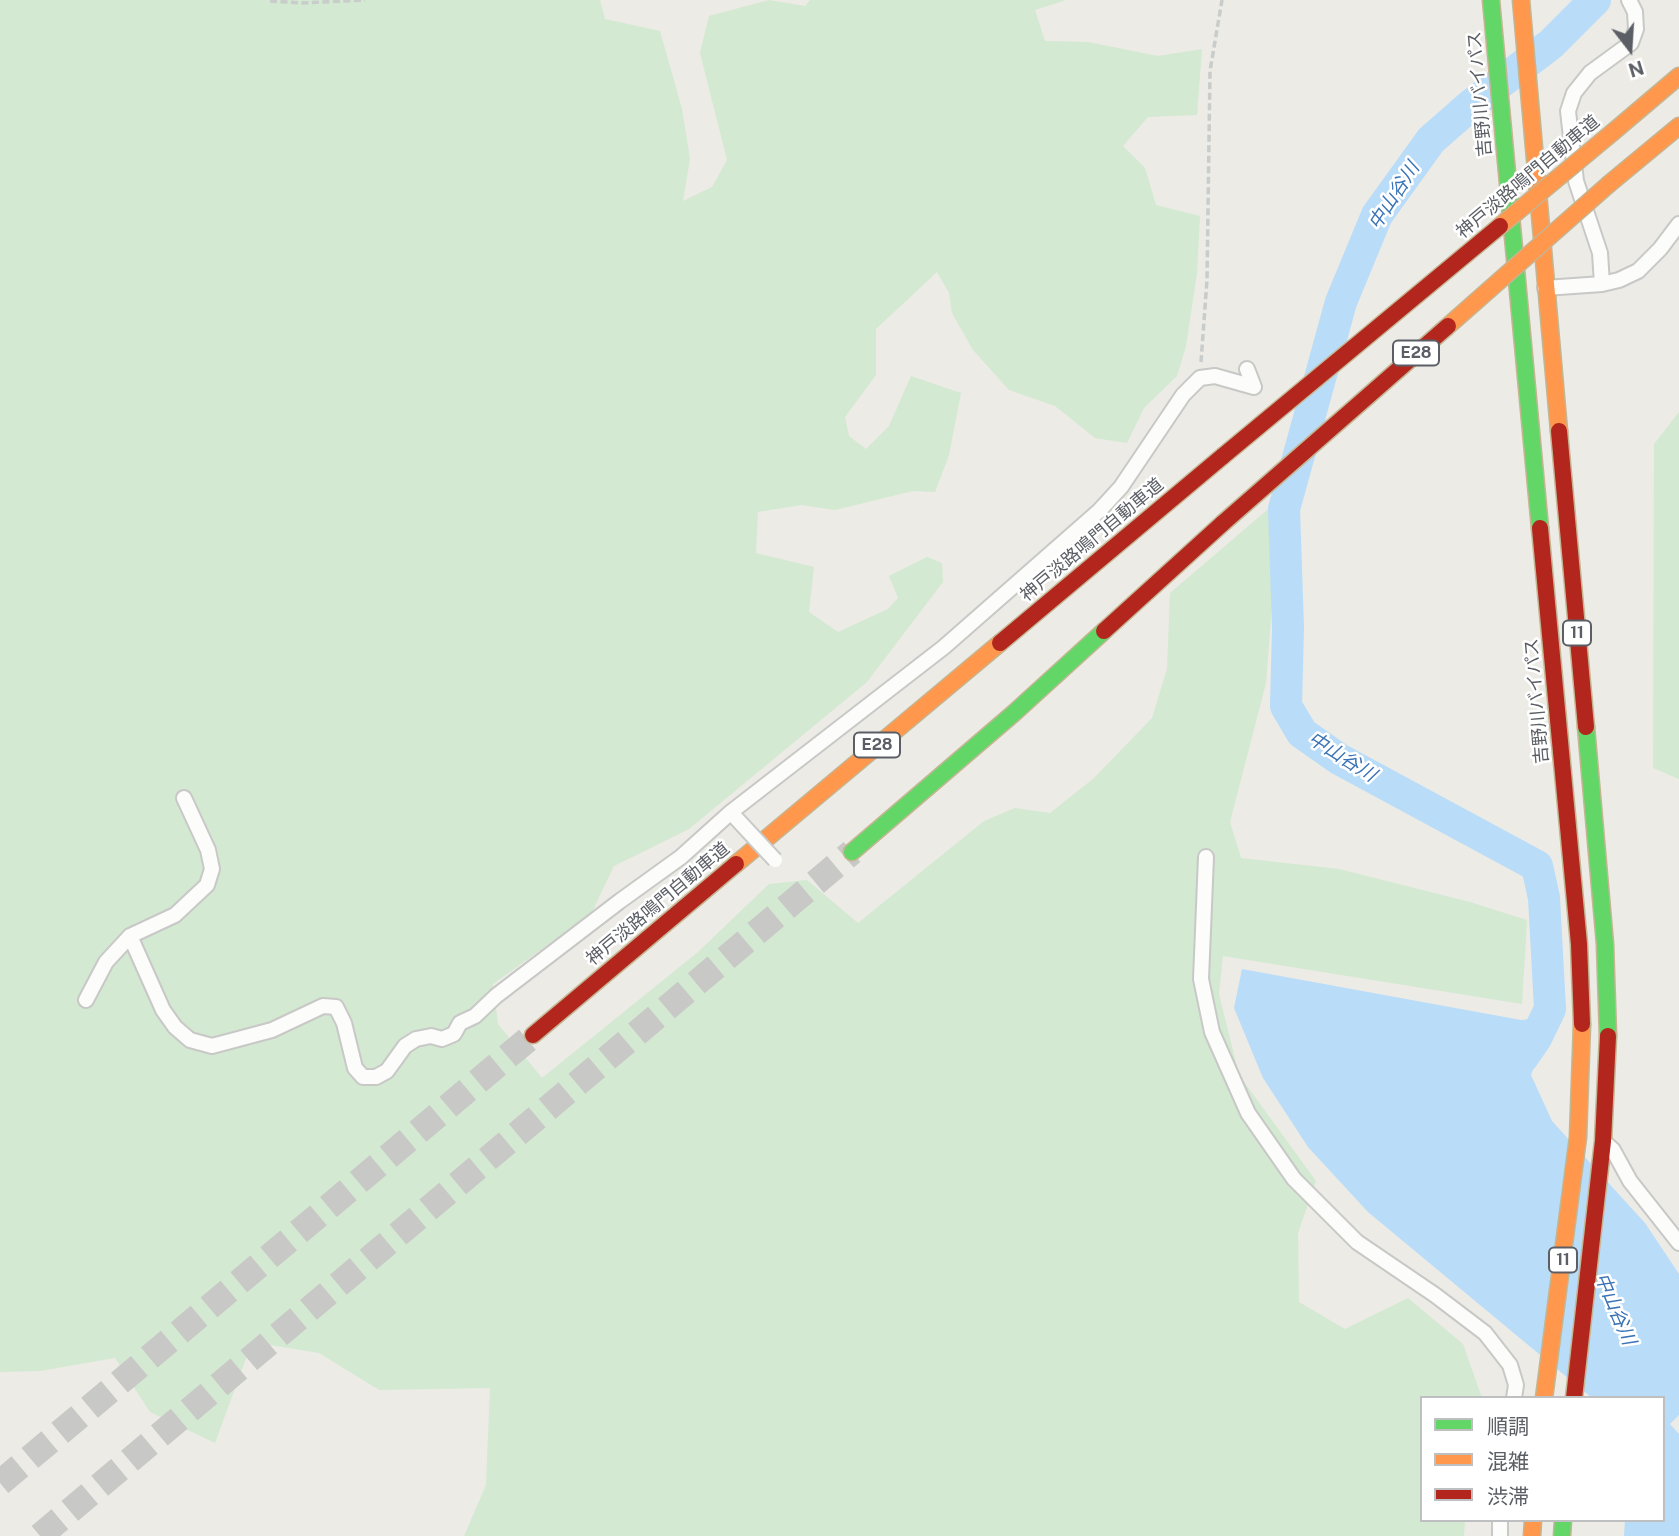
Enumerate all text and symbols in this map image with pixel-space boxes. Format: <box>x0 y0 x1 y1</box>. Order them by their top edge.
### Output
north arrow <box>1595 14 1665 84</box>
street label: 吉野川バイパス <box>1464 30 1496 158</box>
text: N <box>1626 56 1646 82</box>
street label: 神戸淡路鳴門自動車道 <box>1452 111 1604 243</box>
water label: 中山谷川 <box>1364 158 1424 234</box>
road number: E28 <box>1393 340 1439 366</box>
street label: 神戸淡路鳴門自動車道 <box>1016 474 1168 606</box>
road number: 11 <box>1563 620 1591 646</box>
street label: 吉野川バイパス <box>1521 637 1553 765</box>
water label: 中山谷川 <box>1304 727 1380 787</box>
road number: E28 <box>854 732 900 758</box>
street label: 神戸淡路鳴門自動車道 <box>582 838 734 970</box>
road number: 11 <box>1549 1248 1577 1272</box>
water label: 中山谷川 <box>1590 1270 1640 1348</box>
legend <box>1420 1396 1665 1522</box>
text: 順調 <box>1487 1414 1529 1439</box>
text: 混雑 <box>1487 1449 1529 1474</box>
text: 渋滞 <box>1487 1484 1529 1509</box>

